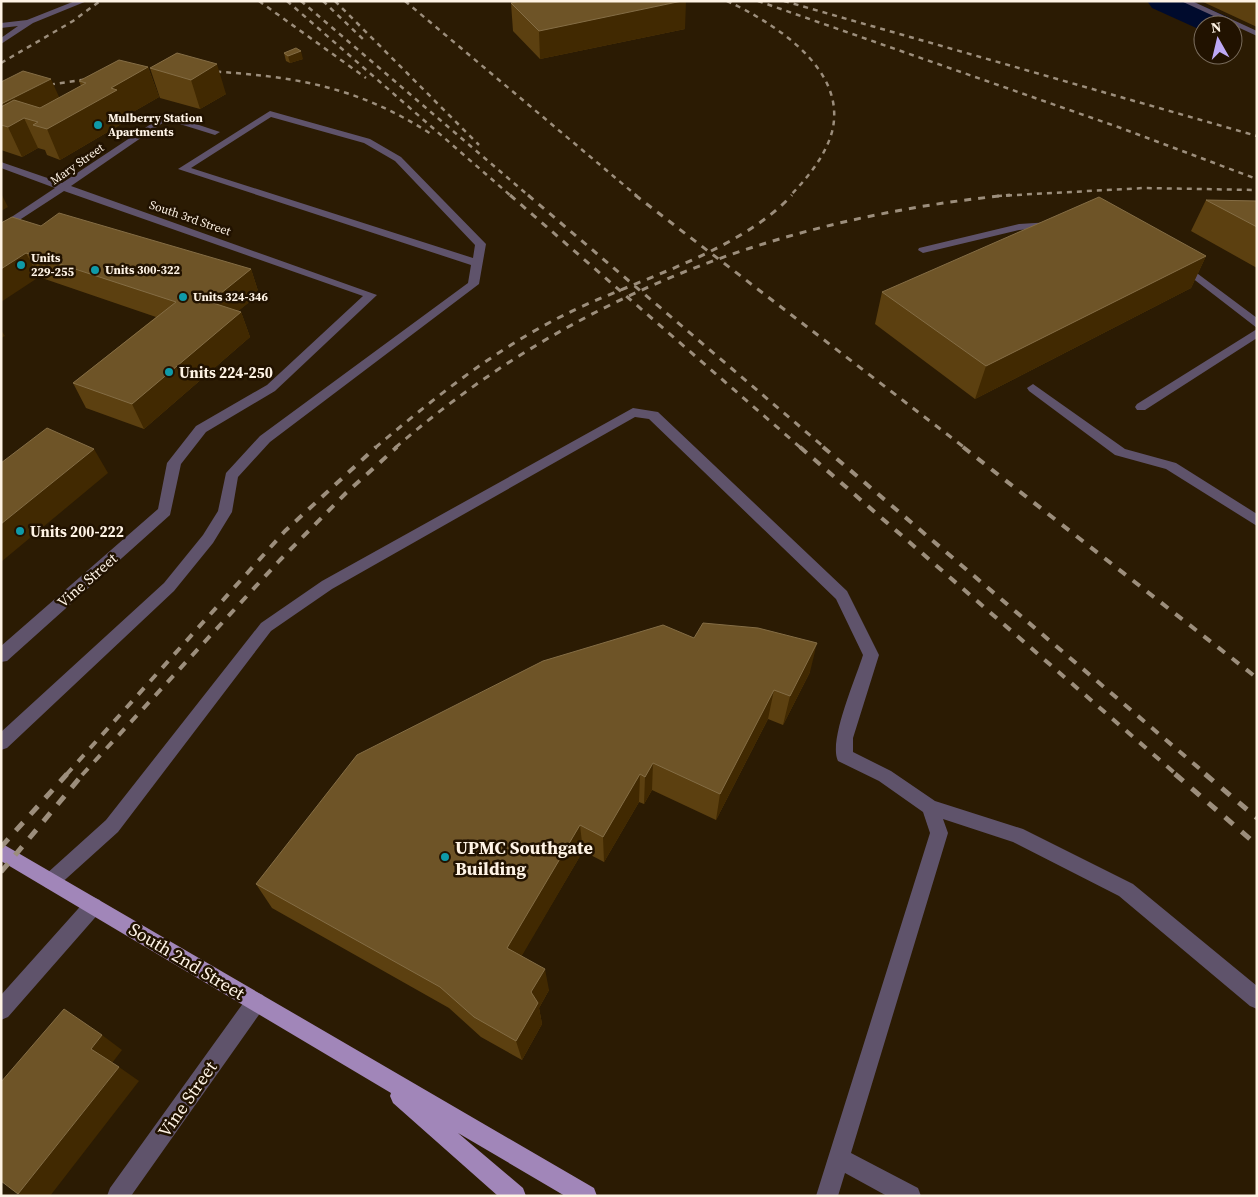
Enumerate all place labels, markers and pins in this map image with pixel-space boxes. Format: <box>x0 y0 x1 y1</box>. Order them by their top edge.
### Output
place label: Mulberry Station Apartments <box>108 110 203 140</box>
marker: Mulberry Station Apartments <box>92 119 104 131</box>
place label: Units 229-255 <box>31 250 75 280</box>
marker: Units 229-255 <box>15 259 27 271</box>
place label: Units 300-322 <box>105 262 181 278</box>
marker: Units 300-322 <box>89 264 101 276</box>
place label: Units 324-346 <box>193 289 269 305</box>
marker: Units 324-346 <box>177 291 189 303</box>
place label: Units 224-250 <box>179 362 273 383</box>
marker: Units 224-250 <box>163 366 175 378</box>
place label: Units 200-222 <box>30 521 124 542</box>
marker: Units 200-222 <box>14 525 26 537</box>
place label: UPMC Southgate Building <box>455 835 593 881</box>
marker: UPMC Southgate Building <box>439 851 451 863</box>

